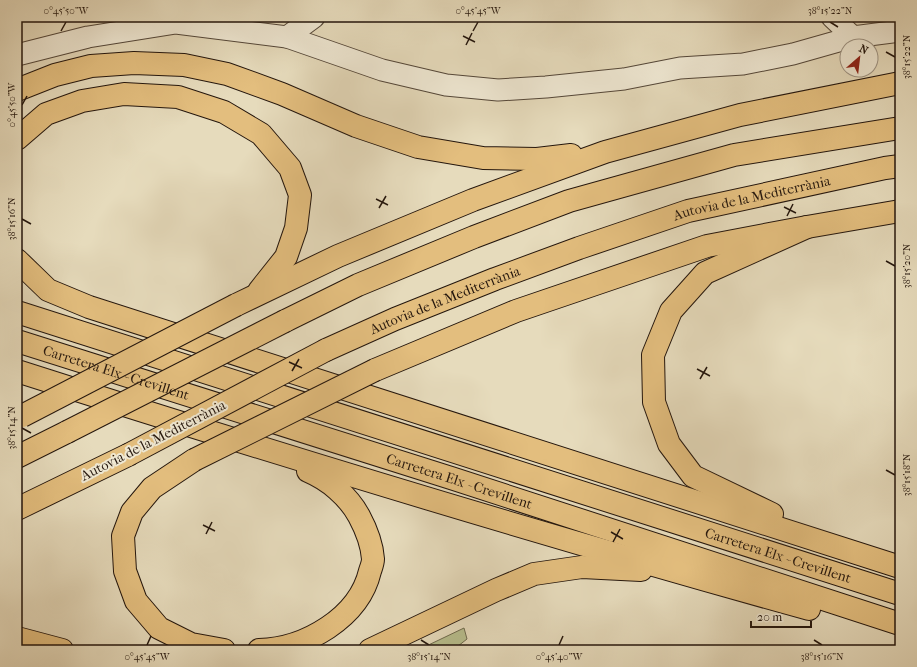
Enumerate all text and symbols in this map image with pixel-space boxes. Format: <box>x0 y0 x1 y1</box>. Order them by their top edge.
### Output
text: 0°45'50"W <box>44 5 90 17</box>
text: 0°45'45"W <box>456 5 502 17</box>
text: 38°15'22"N <box>808 5 853 17</box>
text: 38°15'22"N <box>901 34 913 79</box>
north arrow <box>839 38 879 78</box>
text: N <box>857 42 871 58</box>
text: 0°45'50"W <box>6 81 18 127</box>
street label: Autovia de la Mediterrània <box>670 172 832 225</box>
text: 38°15'16"N <box>6 197 18 241</box>
text: 38°15'20"N <box>901 243 913 288</box>
street label: Autovia de la Mediterrània <box>366 262 523 339</box>
street label: Carretera Elx - Crevillent <box>41 342 191 404</box>
street label: Autovia de la Mediterrània <box>77 396 229 485</box>
text: 38°15'14"N <box>6 406 18 450</box>
street label: Carretera Elx - Crevillent <box>384 450 534 513</box>
text: 38°15'18"N <box>901 453 913 496</box>
street label: Carretera Elx - Crevillent <box>703 524 853 587</box>
scale bar <box>751 603 811 629</box>
text: 20 m <box>757 610 782 624</box>
text: 0°45'45"W <box>125 651 171 663</box>
text: 38°15'14"N <box>407 651 451 663</box>
text: 0°45'40"W <box>536 651 583 663</box>
text: 38°15'16"N <box>800 651 844 663</box>

